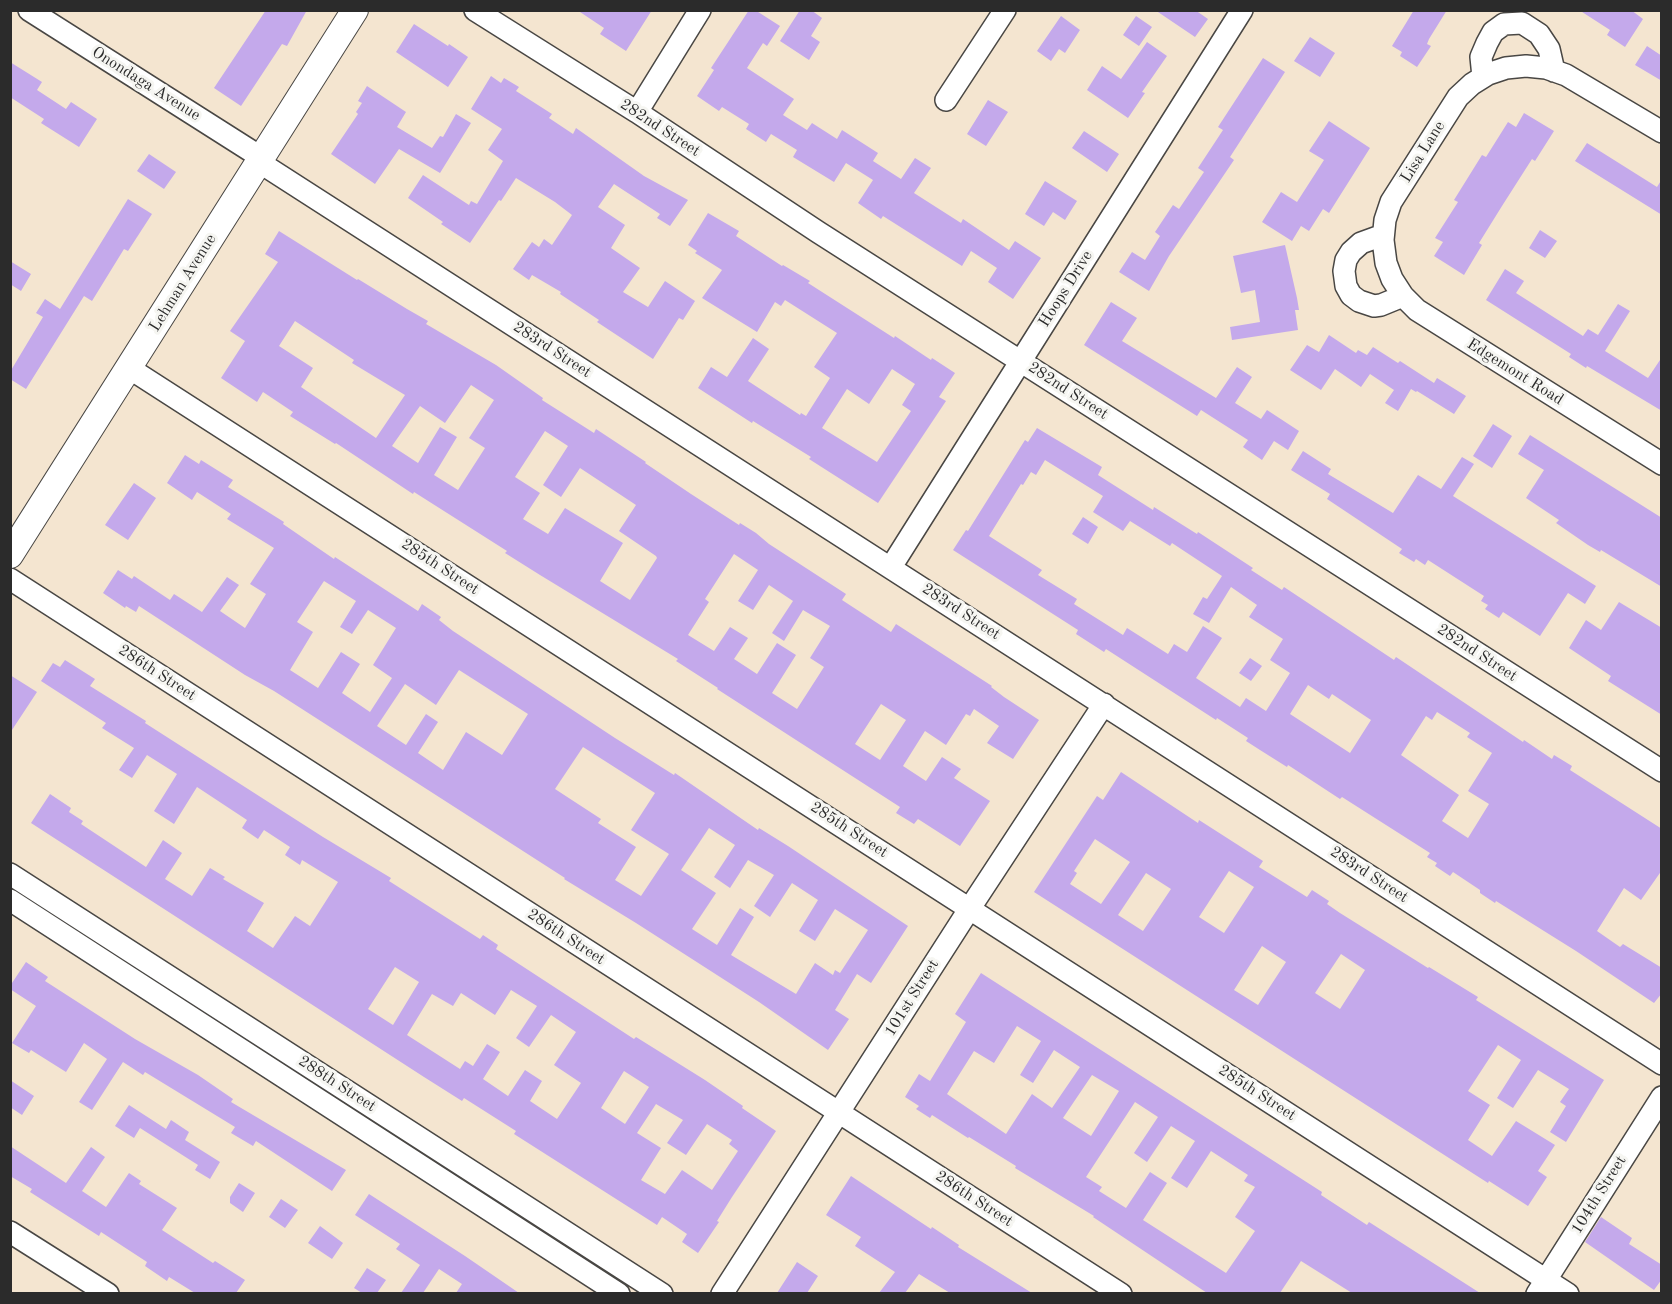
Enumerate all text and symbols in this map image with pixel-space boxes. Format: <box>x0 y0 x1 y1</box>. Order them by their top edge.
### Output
street label: Onondaga Avenue <box>88 43 204 125</box>
street label: 282nd Street <box>616 95 704 161</box>
street label: Lisa Lane <box>1397 118 1449 186</box>
street label: Lehman Avenue <box>145 231 221 335</box>
street label: Hoops Drive <box>1035 247 1097 331</box>
street label: 283rd Street <box>509 318 595 382</box>
street label: Edgemont Road <box>1463 335 1567 409</box>
street label: 282nd Street <box>1024 358 1112 424</box>
street label: 285th Street <box>397 535 483 599</box>
street label: 283rd Street <box>918 580 1004 644</box>
street label: 282nd Street <box>1433 620 1521 686</box>
street label: 286th Street <box>114 641 200 705</box>
street label: 285th Street <box>806 798 892 862</box>
street label: 283rd Street <box>1326 843 1412 907</box>
street label: 286th Street <box>523 905 609 969</box>
street label: 101st Street <box>881 956 943 1040</box>
street label: 288th Street <box>294 1052 380 1116</box>
street label: 285th Street <box>1214 1061 1300 1125</box>
street label: 104th Street <box>1567 1152 1631 1238</box>
street label: 286th Street <box>931 1167 1017 1231</box>

